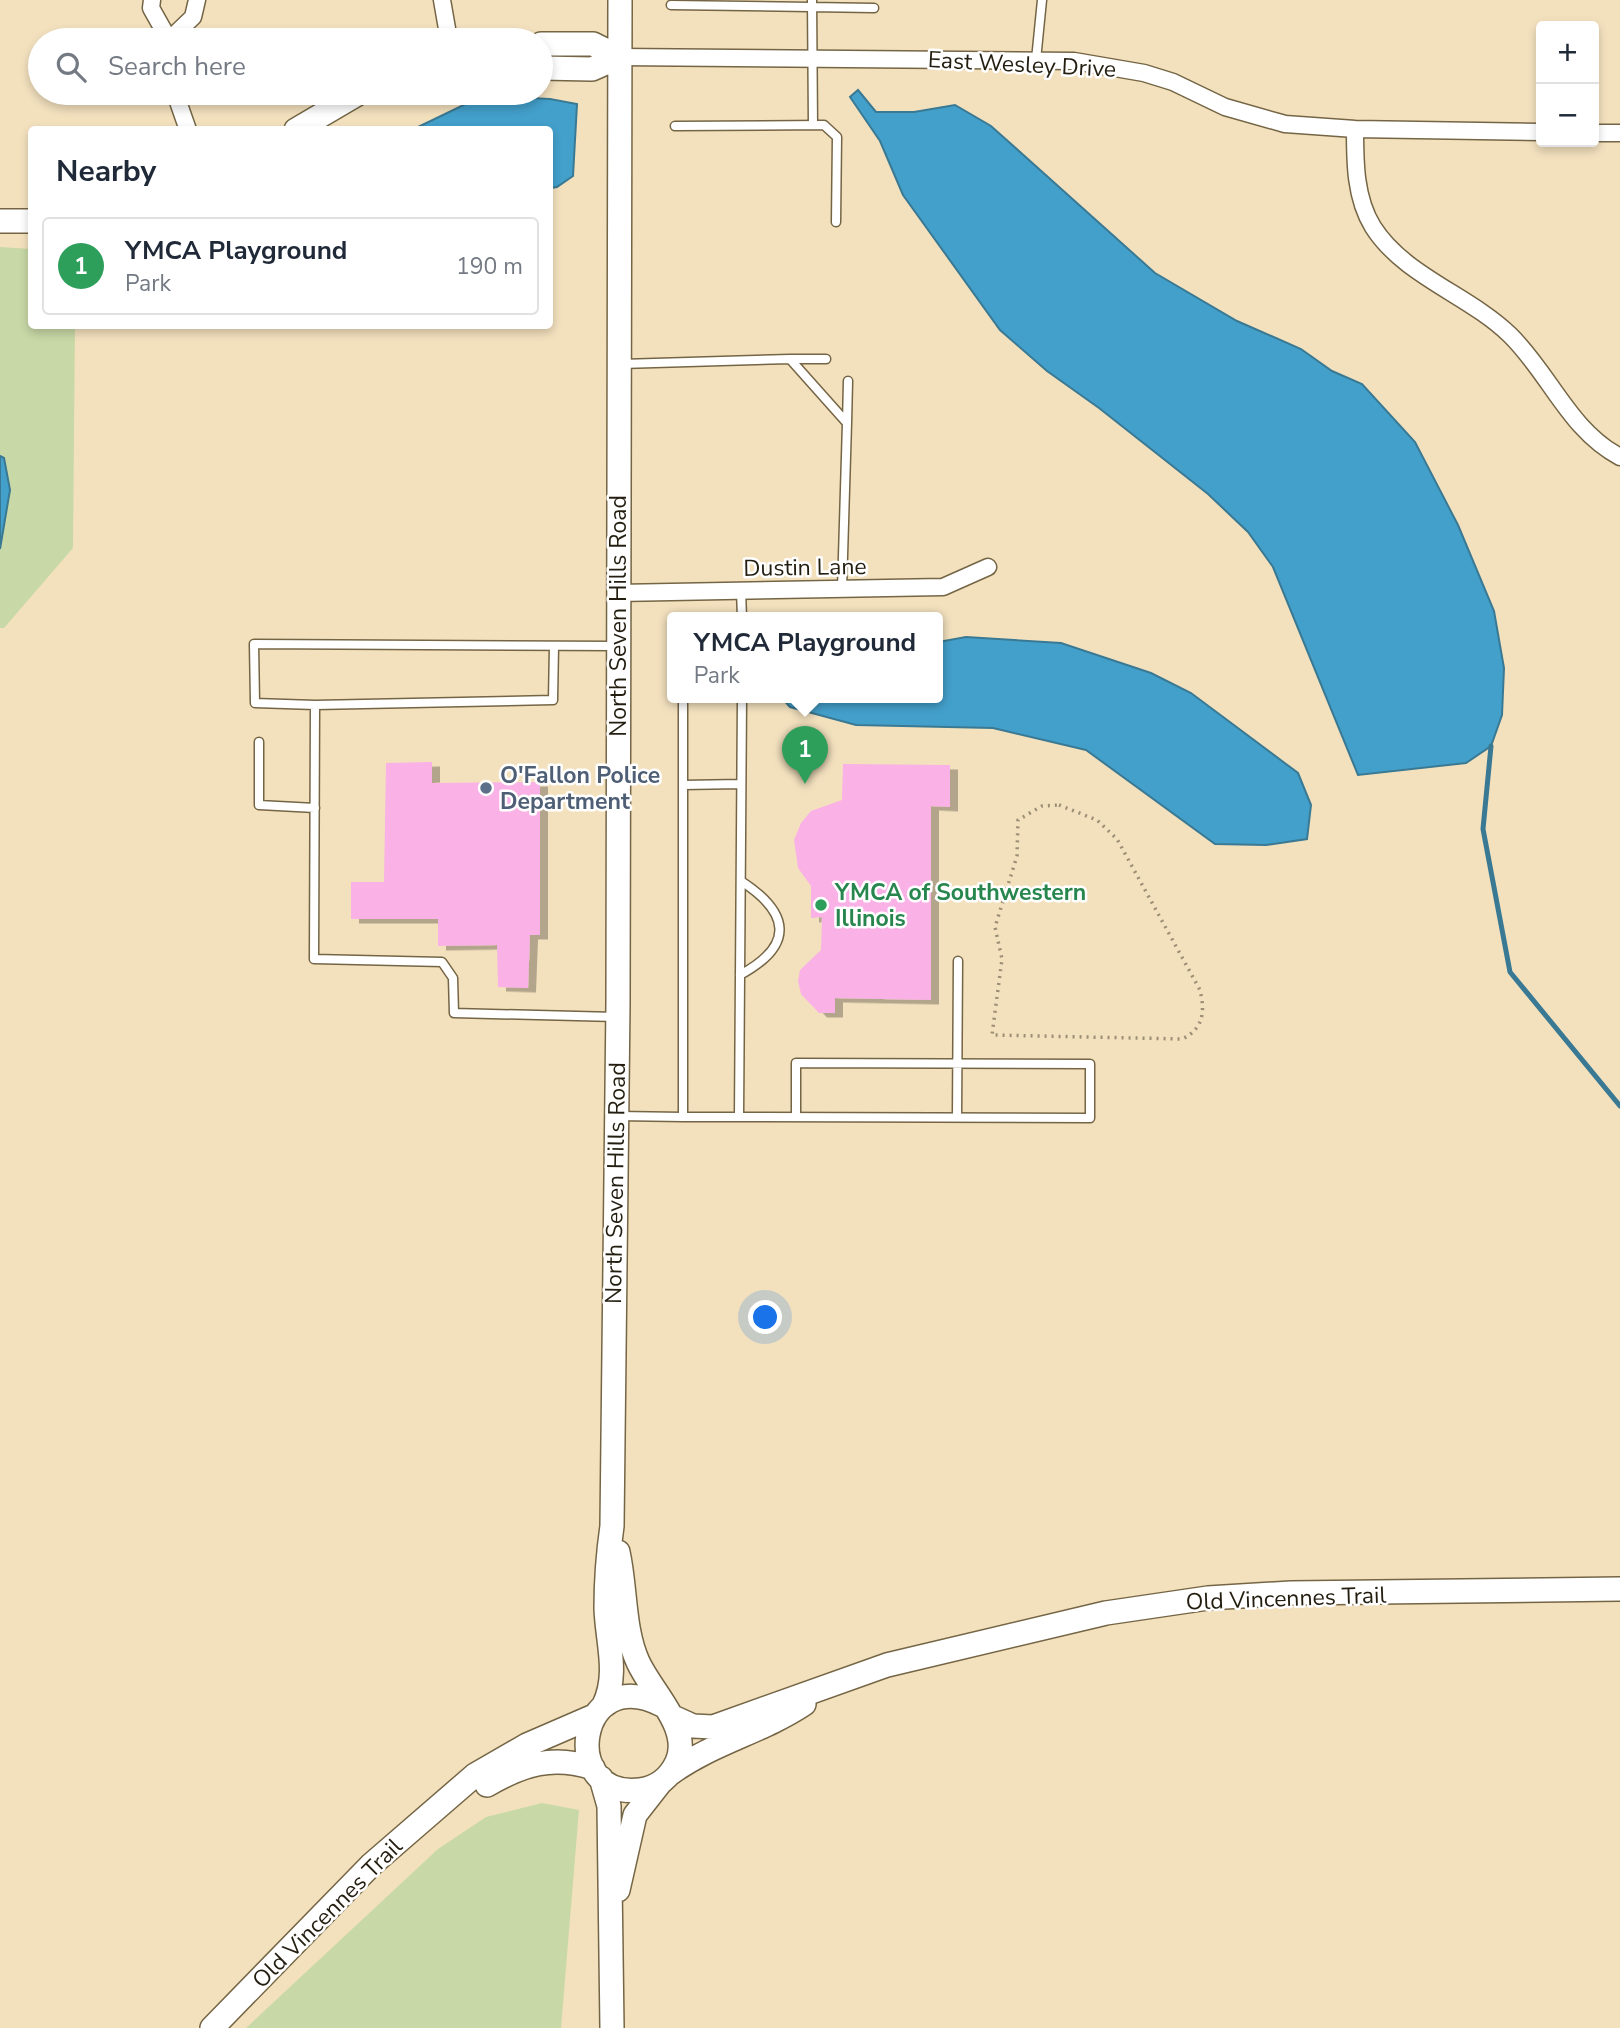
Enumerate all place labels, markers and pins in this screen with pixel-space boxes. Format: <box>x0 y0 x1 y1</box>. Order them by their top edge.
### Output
pin: 1 <box>782 726 828 784</box>
place label: O'Fallon Police Department <box>500 760 660 817</box>
marker: O'Fallon Police Department <box>478 780 494 796</box>
place label: YMCA of Southwestern Illinois <box>834 877 1086 934</box>
marker: YMCA of Southwestern Illinois <box>813 897 829 913</box>

